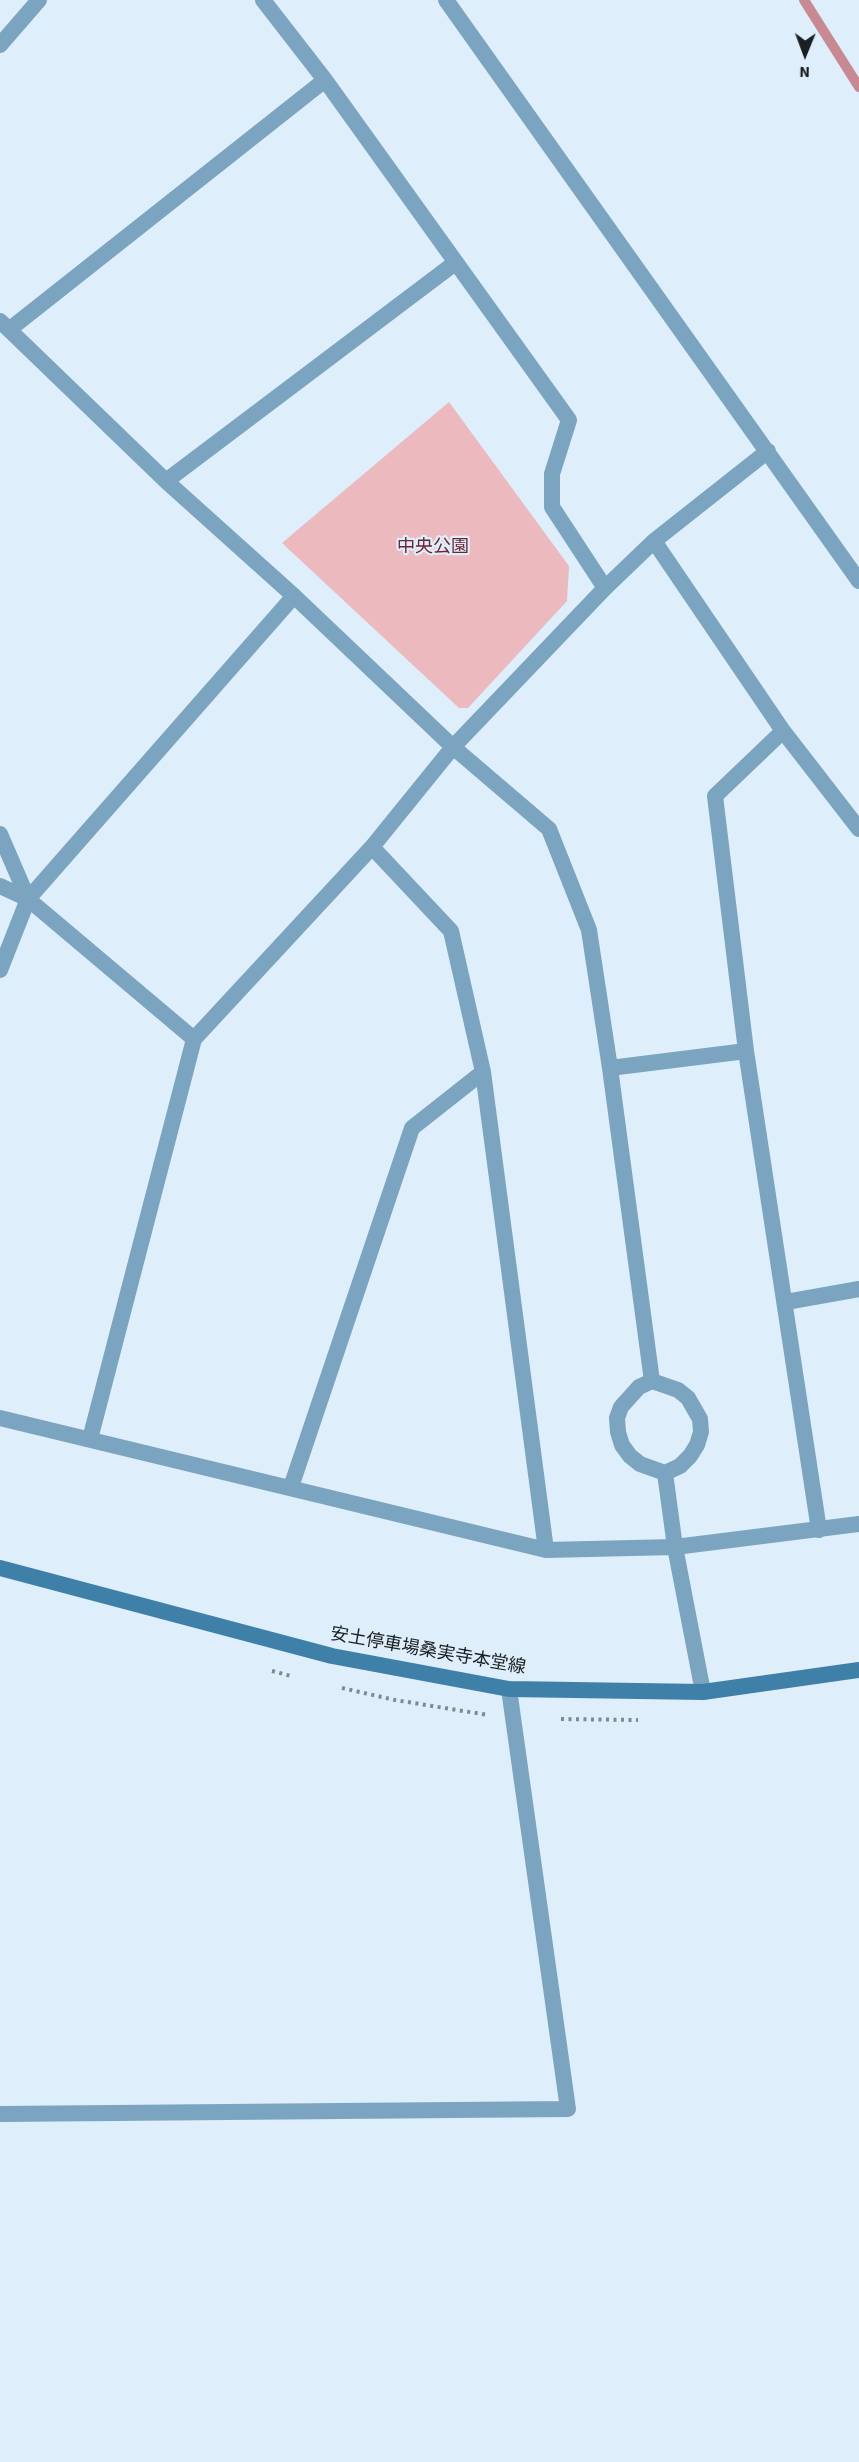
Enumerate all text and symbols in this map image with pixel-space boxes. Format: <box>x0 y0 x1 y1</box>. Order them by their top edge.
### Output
north arrow <box>775 24 835 84</box>
text: N <box>799 61 810 83</box>
park label: 中央公園 <box>397 537 469 559</box>
street label: 安土停車場桑実寺本堂線 <box>329 1624 527 1680</box>

